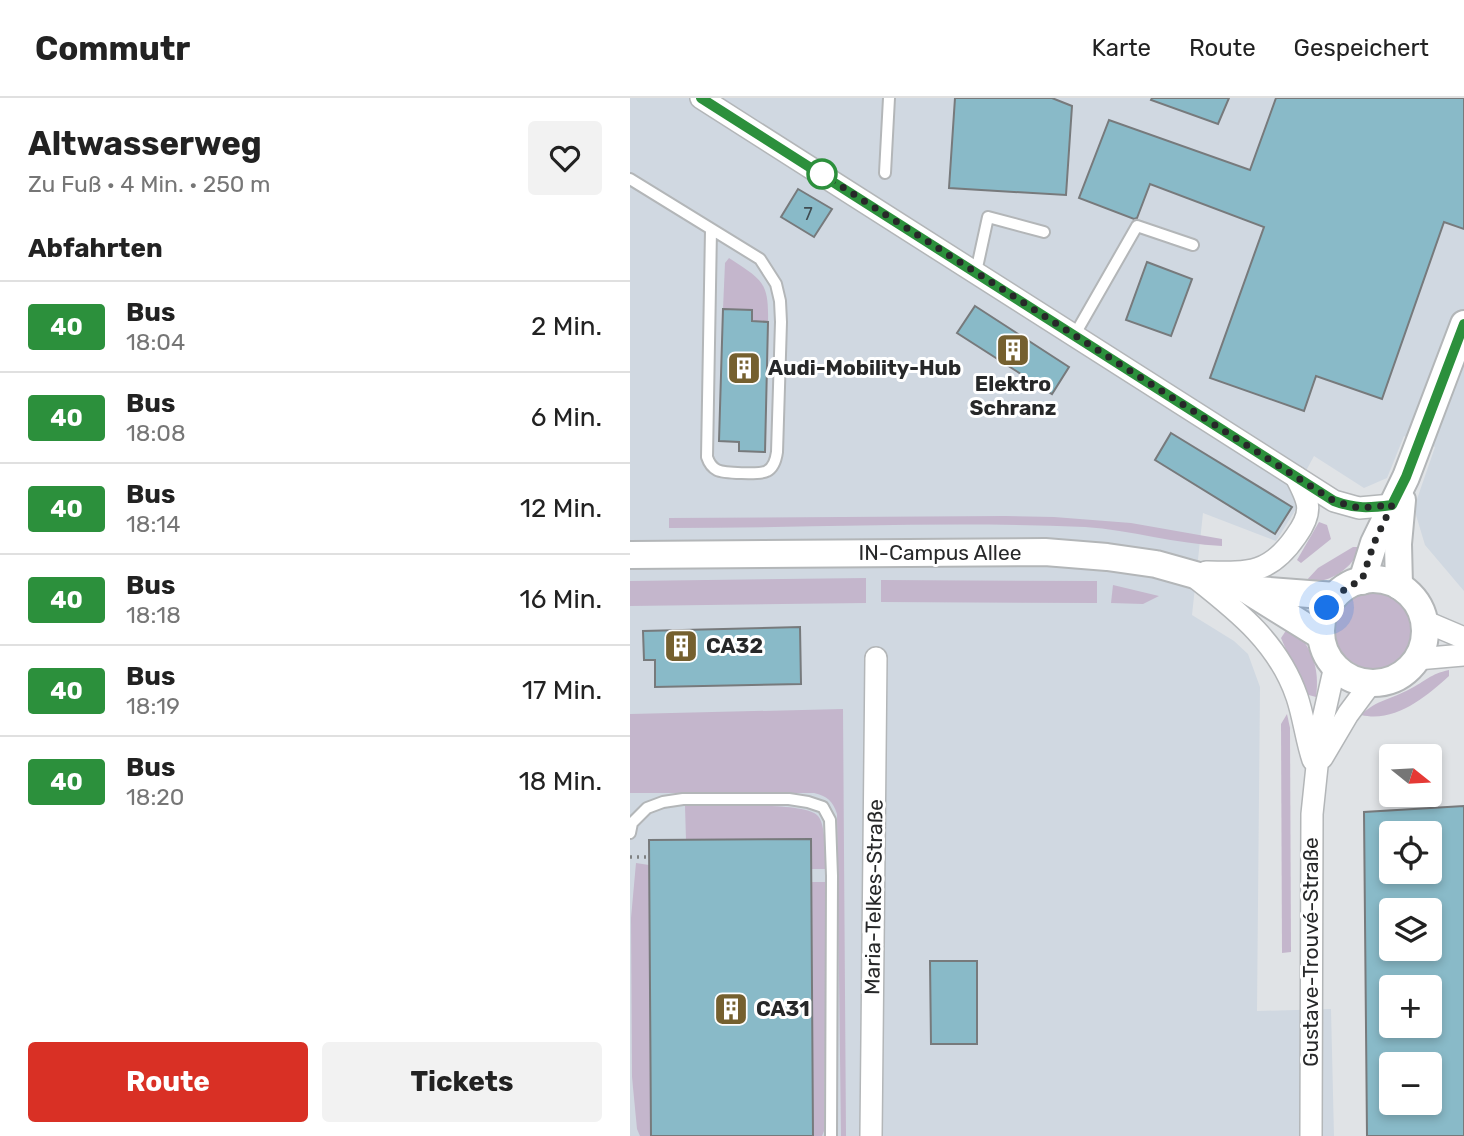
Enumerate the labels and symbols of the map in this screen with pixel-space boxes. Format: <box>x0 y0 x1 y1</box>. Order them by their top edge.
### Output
unlabelled marker <box>807 159 837 189</box>
house number: 7 <box>803 203 813 225</box>
building icon: Elektro Schranz <box>994 331 1032 369</box>
building icon: Audi-Mobility-Hub <box>725 349 763 387</box>
place label: Audi-Mobility-Hub <box>768 355 961 380</box>
place label: Elektro Schranz <box>970 371 1056 420</box>
street label: IN-Campus Allee <box>859 540 1021 565</box>
your location <box>1309 590 1344 625</box>
building icon: CA32 <box>662 627 700 665</box>
place label: CA32 <box>706 633 763 658</box>
north arrow <box>1379 744 1442 807</box>
street label: Maria-Telkes-Straße <box>859 799 888 995</box>
street label: Gustave-Trouvé-Straße <box>1298 837 1323 1067</box>
building icon: CA31 <box>712 990 750 1028</box>
place label: CA31 <box>756 996 810 1021</box>

